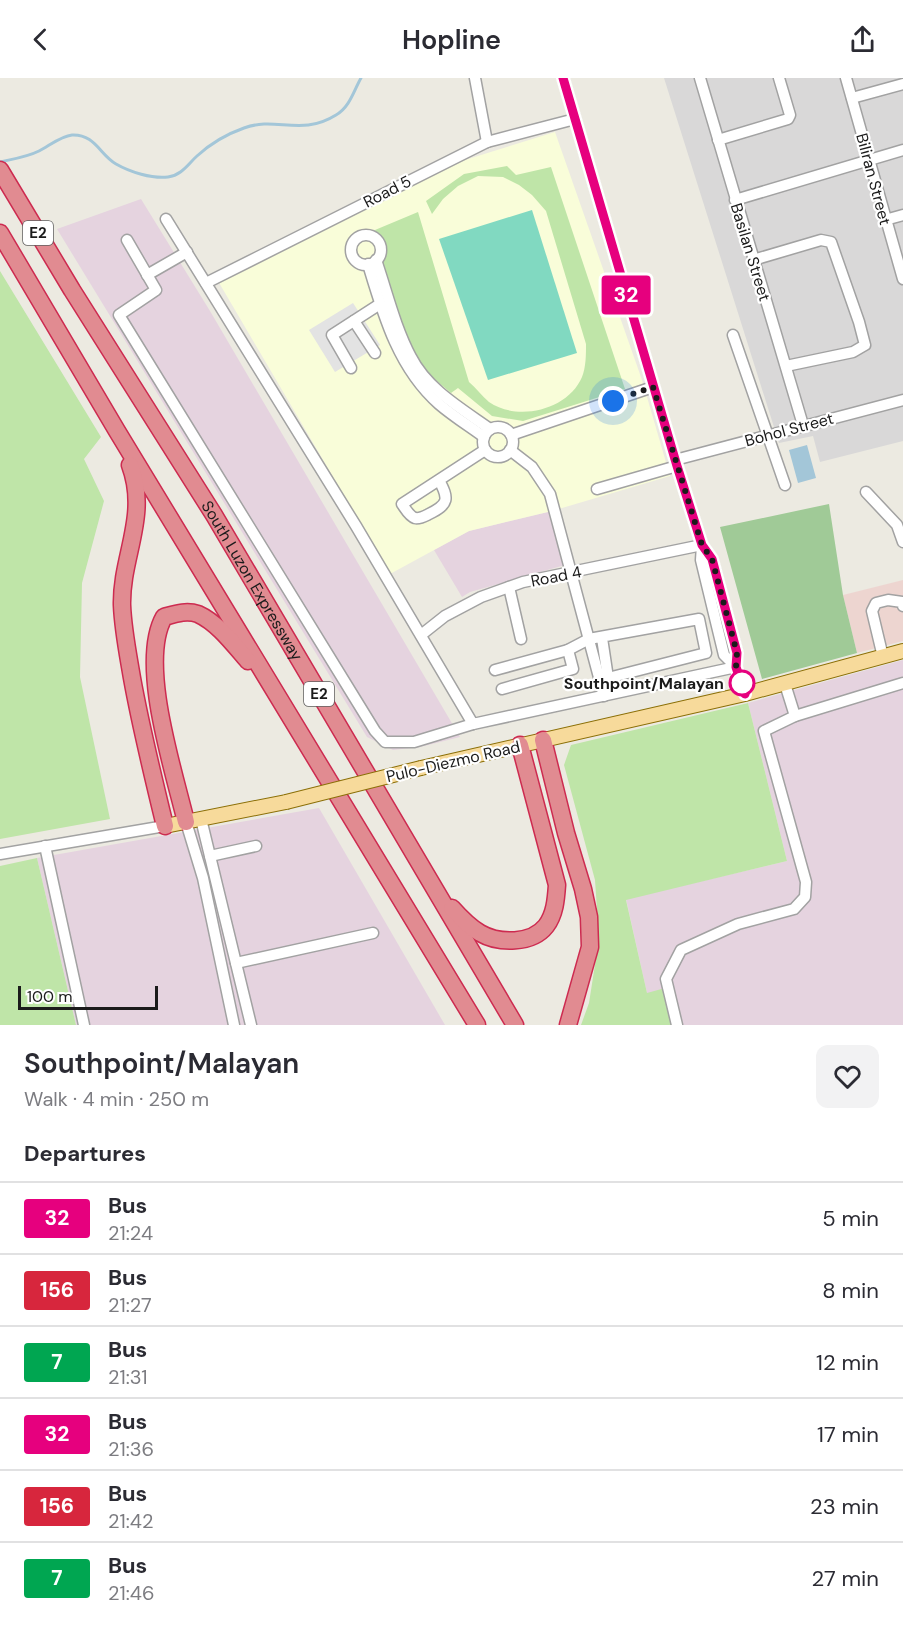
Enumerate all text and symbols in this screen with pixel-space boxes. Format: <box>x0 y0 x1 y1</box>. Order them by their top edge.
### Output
text: Hopline <box>402 22 501 57</box>
icon: back <box>24 23 57 56</box>
icon: share <box>846 23 879 56</box>
street label: Biliran Street <box>851 131 896 227</box>
street label: Road 5 <box>360 170 415 212</box>
street label: Basilan Street <box>726 201 775 304</box>
road number: E2 <box>23 221 53 245</box>
line badge: 32 <box>599 276 653 314</box>
text: 32 <box>614 281 638 309</box>
your location <box>598 386 628 416</box>
street label: Bohol Street <box>742 408 836 451</box>
street label: South Luzon Expressway <box>197 497 308 665</box>
street label: Road 4 <box>529 561 584 592</box>
marker: Southpoint/Malayan <box>729 670 755 696</box>
place label: Southpoint/Malayan <box>564 673 724 694</box>
road number: E2 <box>304 682 334 706</box>
street label: Pulo-Diezmo Road <box>384 736 522 787</box>
scale bar <box>18 983 158 1010</box>
text: 100 m <box>27 986 72 1007</box>
text: Southpoint/Malayan <box>24 1045 299 1082</box>
button: heart <box>816 1045 879 1108</box>
text: Walk · 4 min · 250 m <box>24 1086 209 1112</box>
text: Departures <box>24 1139 146 1168</box>
text: Bus <box>108 1191 147 1220</box>
text: 32 <box>45 1204 69 1232</box>
text: 5 min <box>822 1204 879 1233</box>
text: 21:24 <box>108 1220 153 1246</box>
text: Bus <box>108 1263 147 1292</box>
text: 156 <box>40 1276 74 1304</box>
text: 8 min <box>822 1276 879 1305</box>
text: 21:27 <box>108 1292 152 1318</box>
text: Bus <box>108 1335 147 1364</box>
text: 7 <box>51 1348 63 1376</box>
text: 12 min <box>816 1348 879 1377</box>
text: 21:31 <box>108 1364 148 1390</box>
text: Bus <box>108 1407 147 1436</box>
text: 32 <box>45 1420 69 1448</box>
text: 17 min <box>817 1420 879 1449</box>
text: 21:36 <box>108 1436 154 1462</box>
text: Bus <box>108 1479 147 1508</box>
text: 156 <box>40 1492 74 1520</box>
text: 23 min <box>810 1492 879 1521</box>
text: 21:42 <box>108 1508 153 1534</box>
text: Bus <box>108 1551 147 1580</box>
text: 7 <box>51 1564 63 1592</box>
text: 27 min <box>812 1564 879 1593</box>
text: 21:46 <box>108 1580 155 1606</box>

